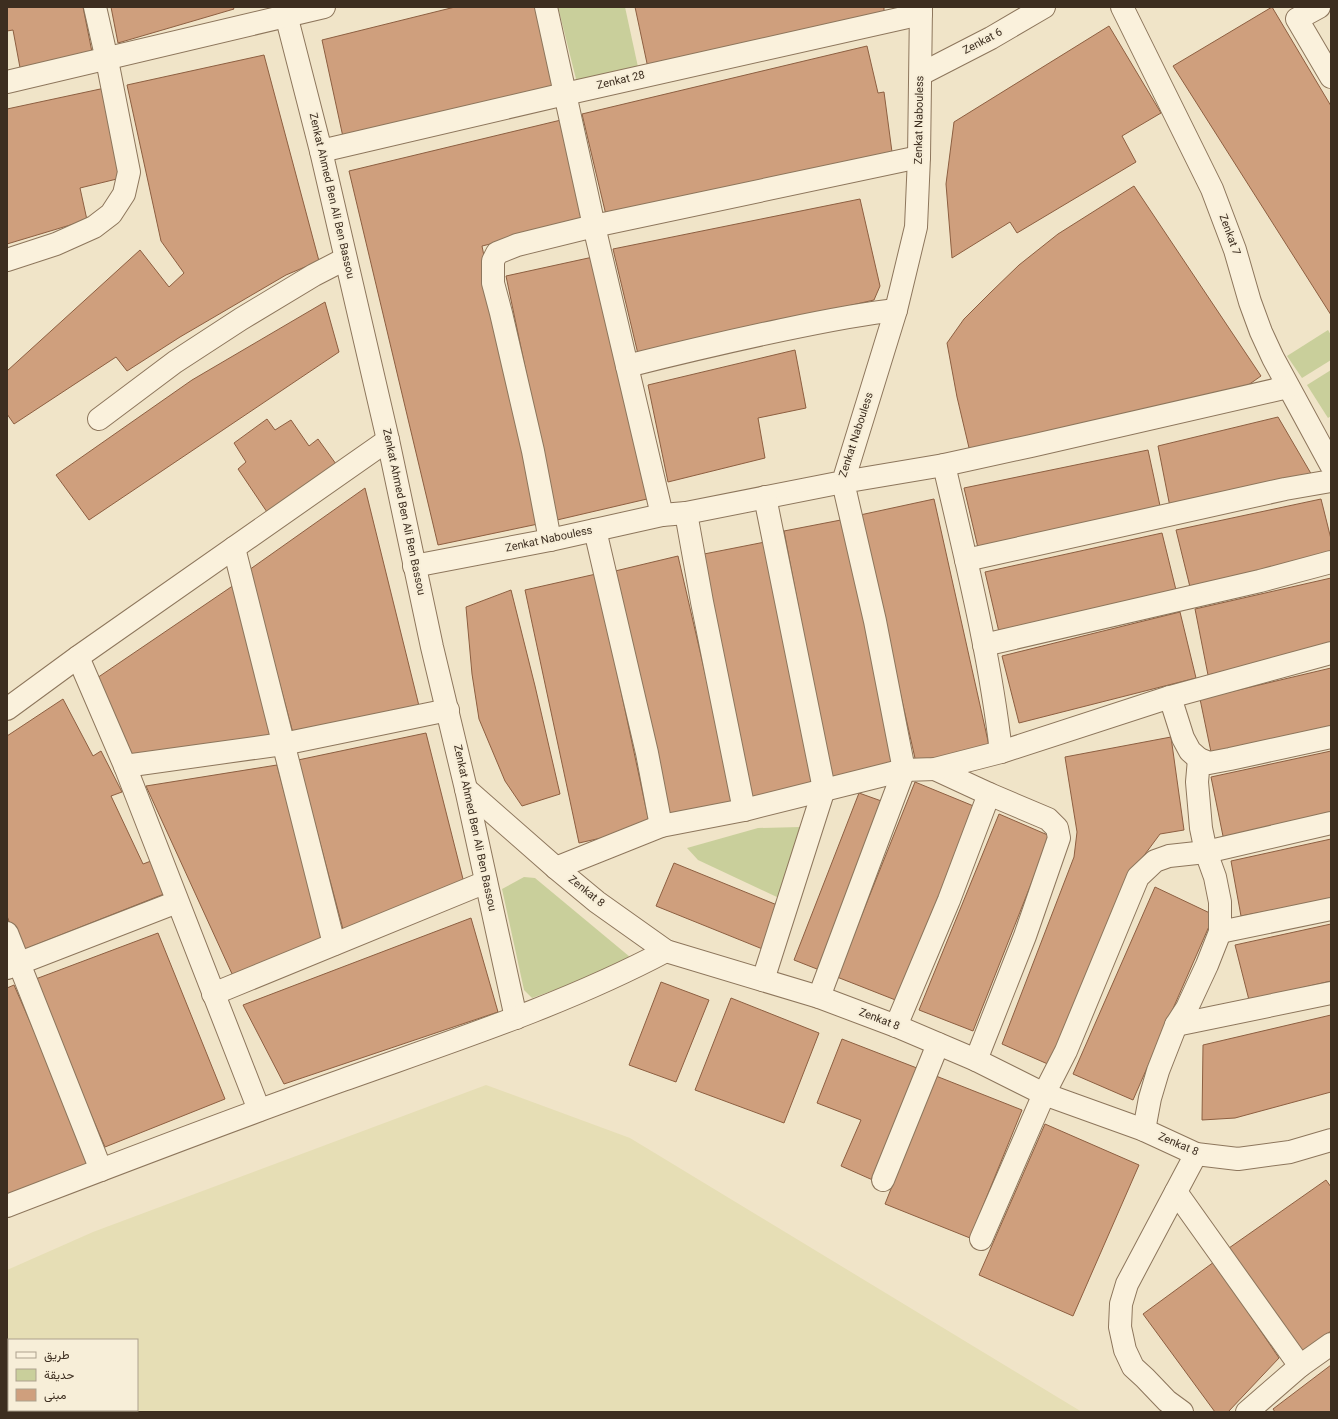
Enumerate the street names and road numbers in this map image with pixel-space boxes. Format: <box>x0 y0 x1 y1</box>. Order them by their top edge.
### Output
street label: Zenkat 6 <box>960 24 1006 60</box>
street label: Zenkat 28 <box>595 67 647 95</box>
street label: Zenkat Nabouless <box>911 75 929 165</box>
street label: Zenkat Ahmed Ben Ali Ben Bassou <box>304 111 358 281</box>
street label: Zenkat 7 <box>1214 212 1244 258</box>
street label: Zenkat Nabouless <box>835 390 879 480</box>
street label: Zenkat Ahmed Ben Ali Ben Bassou <box>377 427 429 597</box>
street label: Zenkat Nabouless <box>504 522 594 558</box>
street label: Zenkat Ahmed Ben Ali Ben Bassou <box>448 743 500 913</box>
street label: Zenkat 8 <box>564 872 608 912</box>
street label: Zenkat 8 <box>856 1004 902 1036</box>
street label: Zenkat 8 <box>1155 1129 1201 1161</box>

